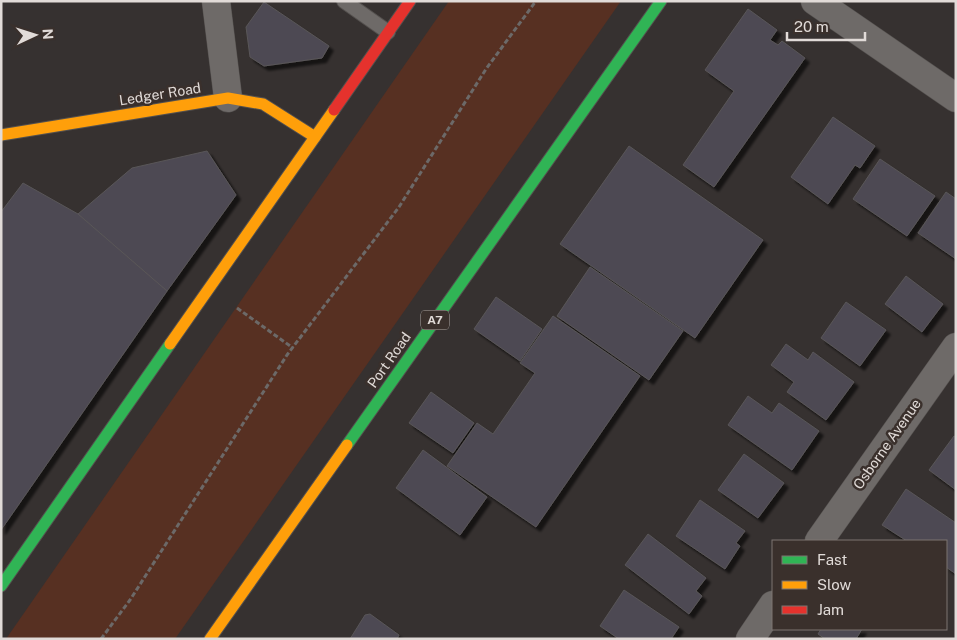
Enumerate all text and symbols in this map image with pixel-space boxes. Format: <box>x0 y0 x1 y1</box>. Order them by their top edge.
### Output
north arrow <box>10 10 60 60</box>
scale bar <box>787 10 864 42</box>
text: 20 m <box>794 18 829 35</box>
text: N <box>40 28 56 40</box>
street label: Ledger Road <box>118 80 202 108</box>
road number: A7 <box>421 310 449 330</box>
street label: Port Road <box>364 329 414 391</box>
street label: Osborne Avenue <box>850 396 924 492</box>
legend <box>772 540 947 630</box>
text: Fast <box>817 551 847 568</box>
text: Slow <box>817 576 852 593</box>
text: Jam <box>817 601 844 618</box>

